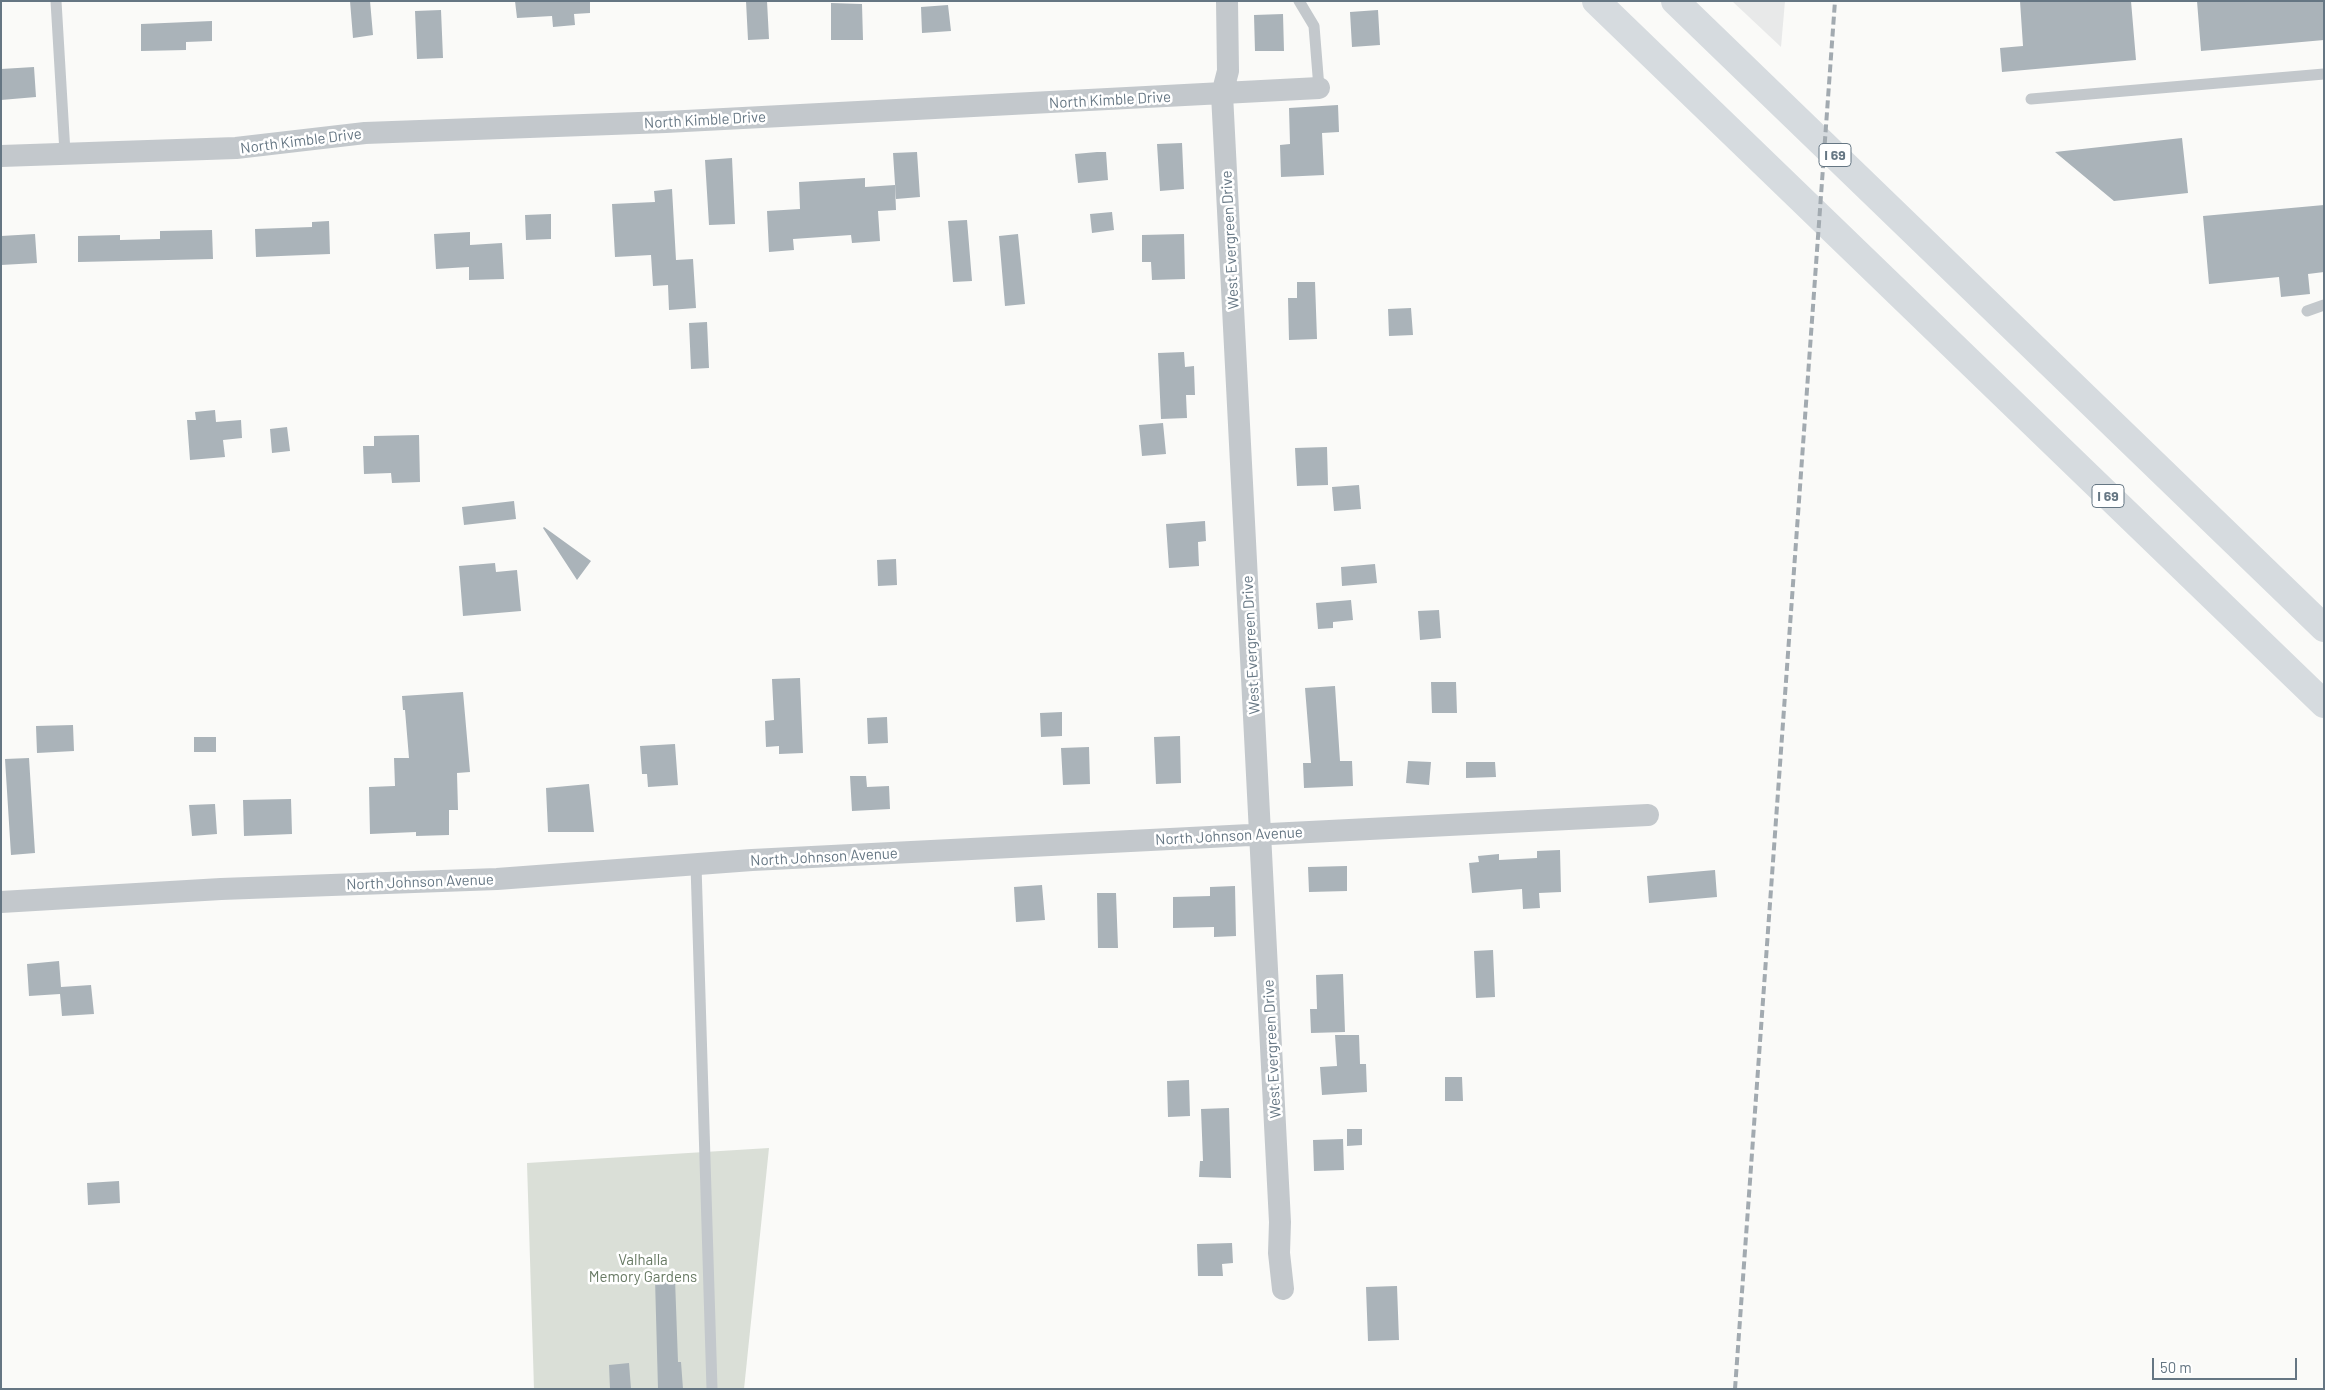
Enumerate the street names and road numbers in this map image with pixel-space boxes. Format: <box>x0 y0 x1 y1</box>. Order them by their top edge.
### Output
street label: North Kimble Drive <box>1049 88 1171 112</box>
street label: North Kimble Drive <box>644 108 766 132</box>
street label: North Kimble Drive <box>239 125 363 157</box>
road number: I 69 <box>1819 144 1851 166</box>
street label: West Evergreen Drive <box>1217 170 1243 310</box>
road number: I 69 <box>2092 484 2124 508</box>
street label: West Evergreen Drive <box>1238 575 1264 715</box>
street label: North Johnson Avenue <box>1155 823 1303 849</box>
street label: North Johnson Avenue <box>750 844 898 870</box>
street label: North Johnson Avenue <box>346 870 494 894</box>
street label: West Evergreen Drive <box>1259 979 1285 1119</box>

